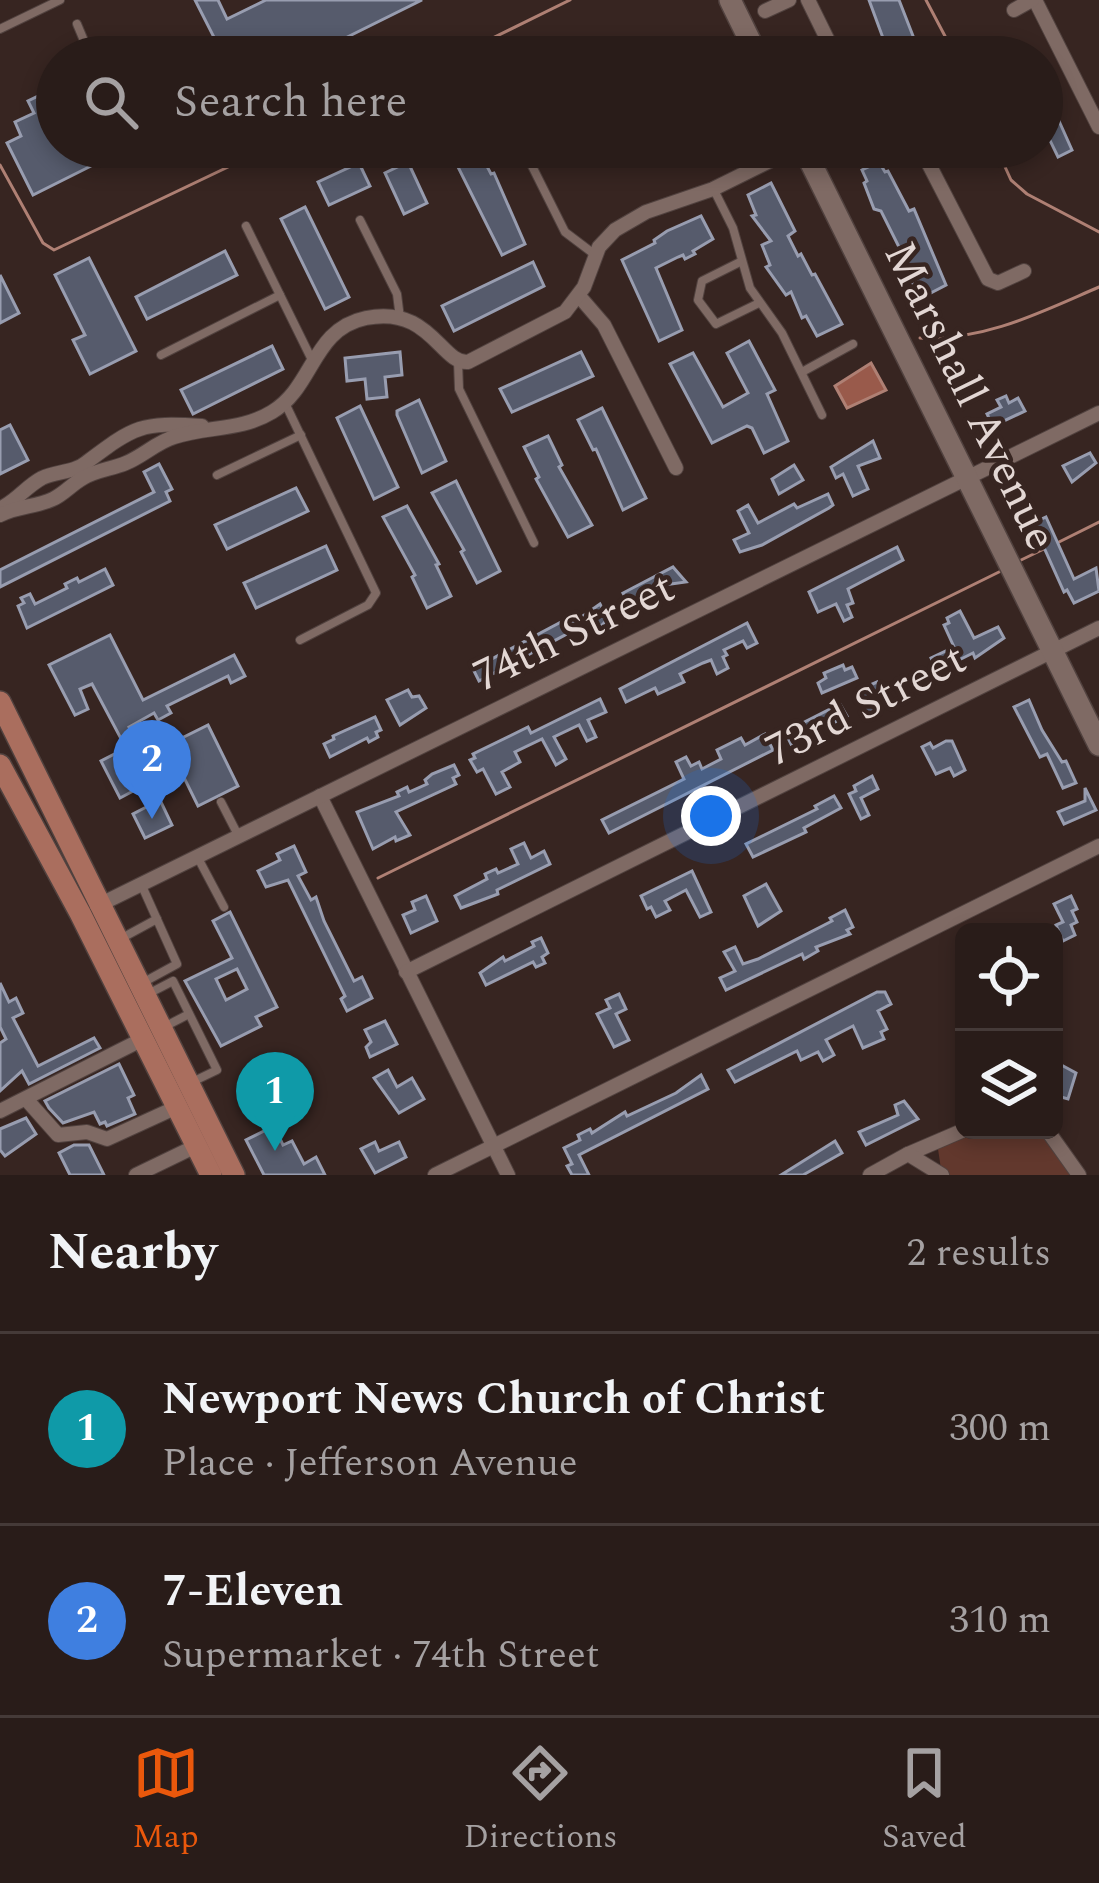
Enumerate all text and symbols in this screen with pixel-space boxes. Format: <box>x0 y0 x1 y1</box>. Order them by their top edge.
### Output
search box <box>36 36 1063 168</box>
text: Search here <box>174 68 407 137</box>
icon: search <box>78 69 144 135</box>
street label: Marshall Avenue <box>865 230 1075 562</box>
street label: 74th Street <box>462 554 686 710</box>
street label: 73rd Street <box>754 625 978 785</box>
pin: 2 <box>113 720 191 819</box>
your location <box>681 786 741 846</box>
map controls <box>955 923 1063 1139</box>
button: locate <box>955 923 1063 1031</box>
button: layers <box>955 1031 1063 1139</box>
pin: 1 <box>236 1052 314 1151</box>
text: Nearby <box>48 1214 217 1292</box>
text: 2 results <box>907 1224 1051 1283</box>
text: Newport News Church of Christ <box>162 1365 825 1434</box>
text: 1 <box>76 1399 98 1458</box>
text: 300 m <box>949 1399 1051 1458</box>
text: Place · Jefferson Avenue <box>162 1434 578 1493</box>
text: 7-Eleven <box>162 1557 343 1626</box>
text: 2 <box>76 1591 98 1650</box>
text: 310 m <box>949 1591 1051 1650</box>
text: Supermarket · 74th Street <box>162 1626 600 1685</box>
tab: Map <box>132 1740 199 1862</box>
tab: Directions <box>463 1740 617 1862</box>
tab: Saved <box>882 1740 967 1862</box>

